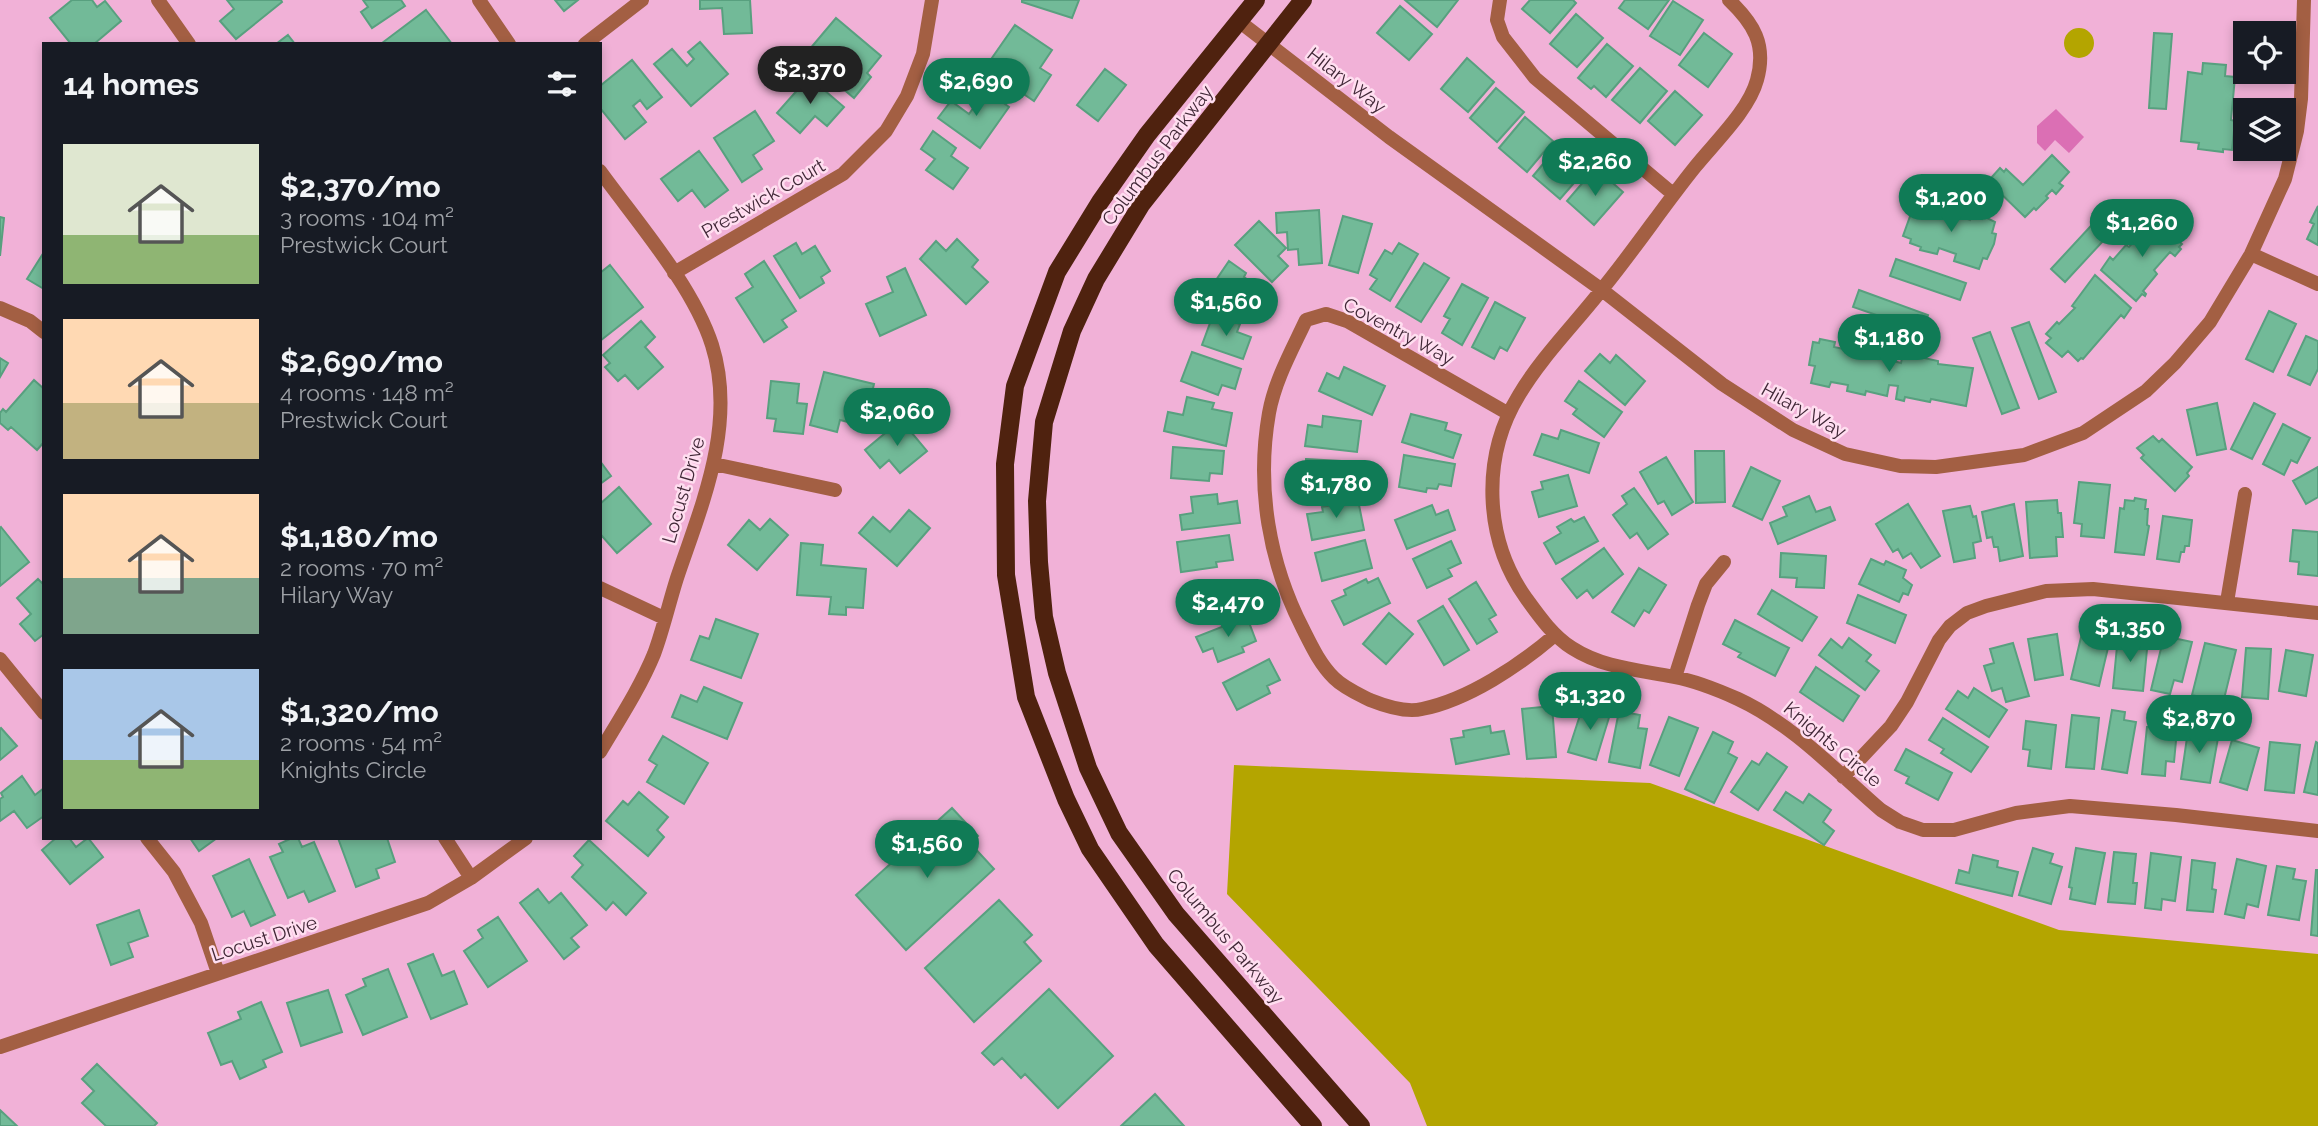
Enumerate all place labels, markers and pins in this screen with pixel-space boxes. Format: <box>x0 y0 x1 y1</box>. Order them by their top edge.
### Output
pin: $2,370 <box>753 46 867 106</box>
pin: $2,690 <box>919 58 1033 118</box>
pin: $2,260 <box>1538 138 1652 198</box>
pin: $1,200 <box>1894 174 2008 234</box>
pin: $1,260 <box>2085 200 2199 259</box>
pin: $1,560 <box>1169 278 1283 338</box>
pin: $1,180 <box>1832 314 1946 374</box>
pin: $2,060 <box>840 388 954 448</box>
pin: $1,780 <box>1279 461 1393 520</box>
pin: $2,470 <box>1171 580 1285 639</box>
pin: $1,350 <box>2073 604 2187 664</box>
pin: $1,320 <box>1533 672 1647 732</box>
pin: $2,870 <box>2142 696 2256 755</box>
pin: $1,560 <box>870 820 984 880</box>

